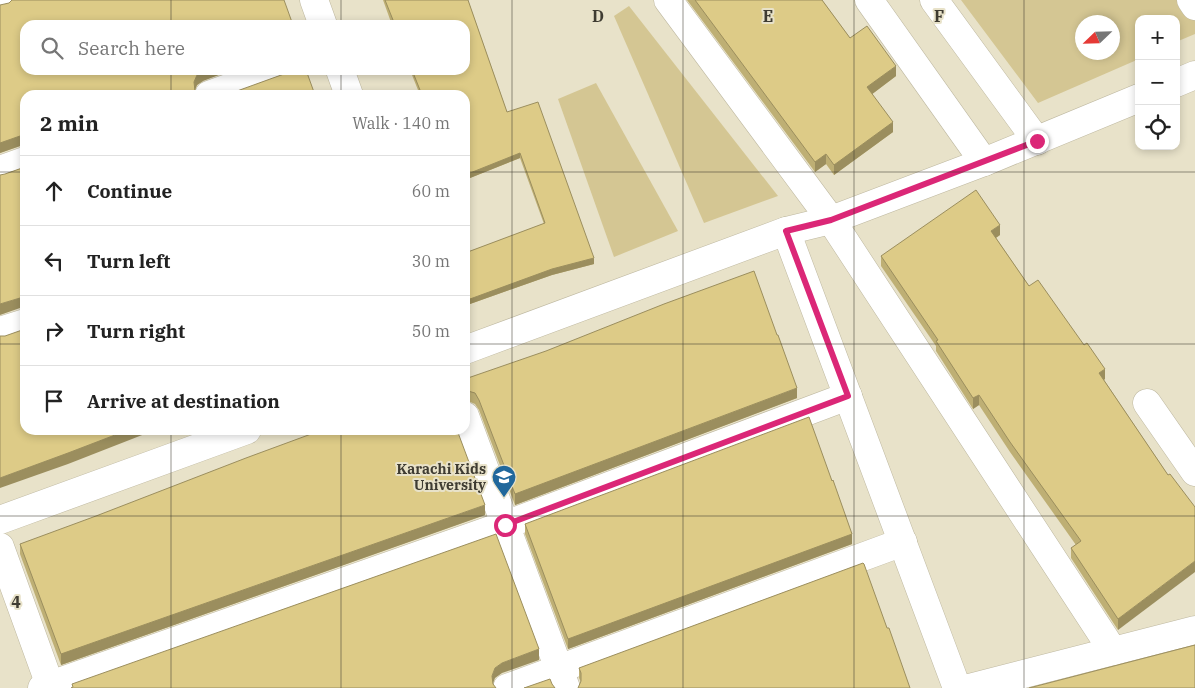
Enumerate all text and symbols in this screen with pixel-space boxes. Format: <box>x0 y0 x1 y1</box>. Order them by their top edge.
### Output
text: D <box>592 6 604 26</box>
text: E <box>763 6 773 26</box>
text: F <box>934 6 944 26</box>
north arrow <box>1075 15 1120 60</box>
map controls <box>1135 15 1180 150</box>
button: + <box>1135 15 1180 60</box>
search box <box>20 20 470 75</box>
icon: search <box>38 34 66 62</box>
text: Search here <box>78 36 185 60</box>
button: − <box>1135 60 1180 105</box>
button: locate <box>1135 105 1180 150</box>
text: 2 min <box>40 109 99 137</box>
text: Walk · 140 m <box>352 113 450 133</box>
route end <box>1026 130 1049 153</box>
icon: ahead <box>40 177 68 205</box>
text: Continue <box>87 179 172 203</box>
text: 60 m <box>412 181 450 201</box>
icon: left <box>40 247 68 275</box>
text: Turn left <box>87 249 170 273</box>
text: 30 m <box>412 251 450 271</box>
icon: right <box>40 317 68 345</box>
text: Turn right <box>87 319 185 343</box>
text: 50 m <box>412 321 450 341</box>
icon: arrive <box>40 387 68 415</box>
text: Arrive at destination <box>87 389 280 413</box>
place label: Karachi Kids University <box>397 460 486 494</box>
school or university icon: Karachi Kids University <box>491 464 517 498</box>
route start <box>494 514 517 537</box>
text: 4 <box>11 592 21 612</box>

